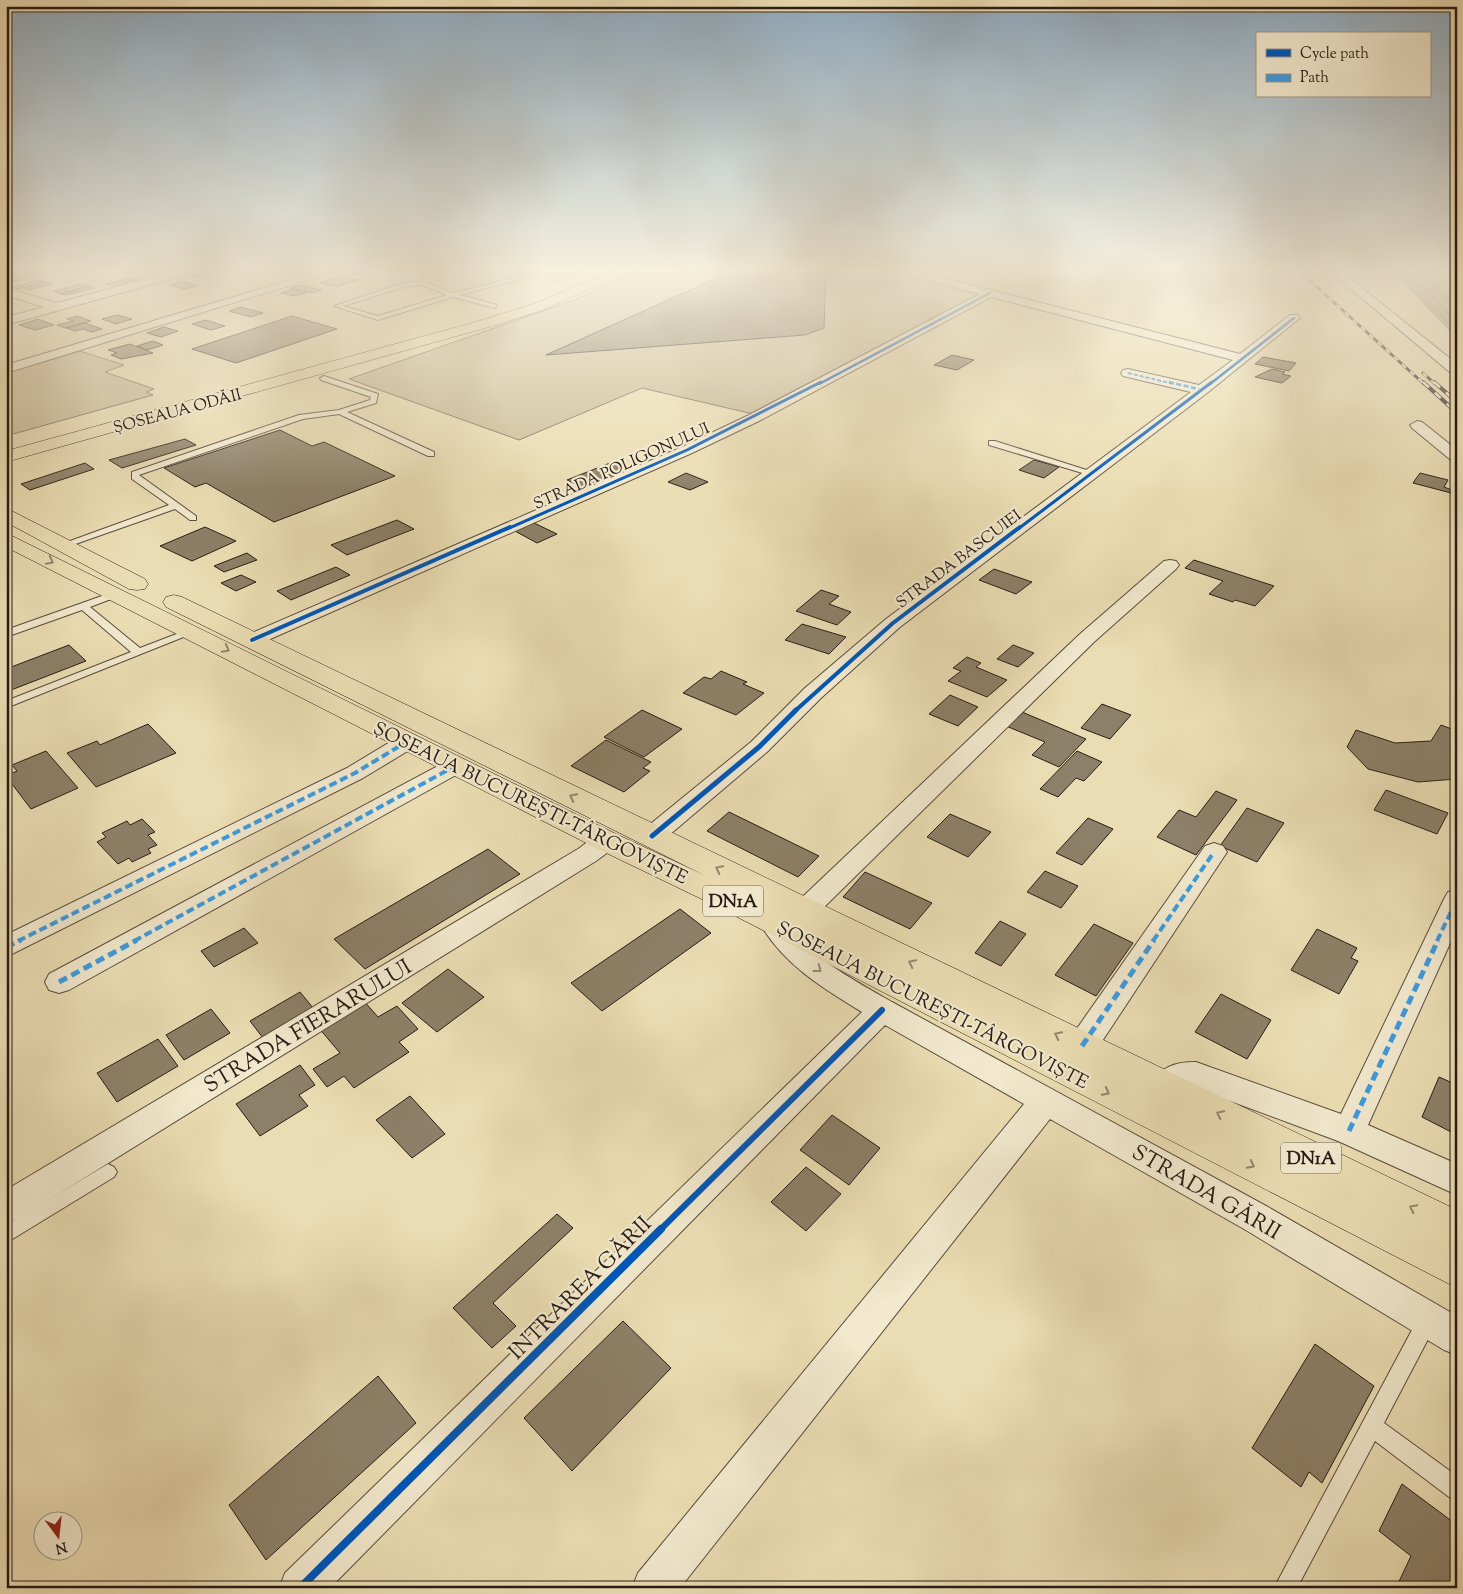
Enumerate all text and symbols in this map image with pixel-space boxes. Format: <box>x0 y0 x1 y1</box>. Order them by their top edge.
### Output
legend <box>1256 32 1430 98</box>
text: Cycle path <box>1300 44 1369 65</box>
text: Path <box>1300 68 1329 89</box>
street label: ȘOSEAUA ODĂII <box>111 384 244 441</box>
street label: STRADA POLIGONULUI <box>530 418 714 517</box>
street label: STRADA BASCUIEI <box>892 505 1027 615</box>
one-way arrow <box>45 554 54 565</box>
one-way arrow <box>221 643 230 653</box>
street label: ȘOSEAUA BUCUREȘTI-TÂRGOVIȘTE <box>368 716 692 893</box>
one-way arrow <box>569 793 578 803</box>
one-way arrow <box>715 865 724 875</box>
road number: DN1A <box>703 886 763 916</box>
street label: ȘOSEAUA BUCUREȘTI-TÂRGOVIȘTE <box>771 915 1093 1097</box>
street label: STRADA FIERARULUI <box>198 953 419 1103</box>
one-way arrow <box>908 959 917 969</box>
one-way arrow <box>812 963 821 971</box>
one-way arrow <box>1054 1031 1063 1041</box>
one-way arrow <box>1101 1086 1110 1096</box>
one-way arrow <box>1216 1110 1225 1120</box>
street label: STRADA GĂRII <box>1125 1138 1286 1249</box>
road number: DN1A <box>1281 1142 1341 1174</box>
one-way arrow <box>1246 1159 1255 1169</box>
one-way arrow <box>1409 1204 1418 1215</box>
street label: INTRAREA GĂRII <box>502 1210 660 1368</box>
north arrow <box>32 1512 82 1562</box>
text: N <box>53 1536 69 1558</box>

